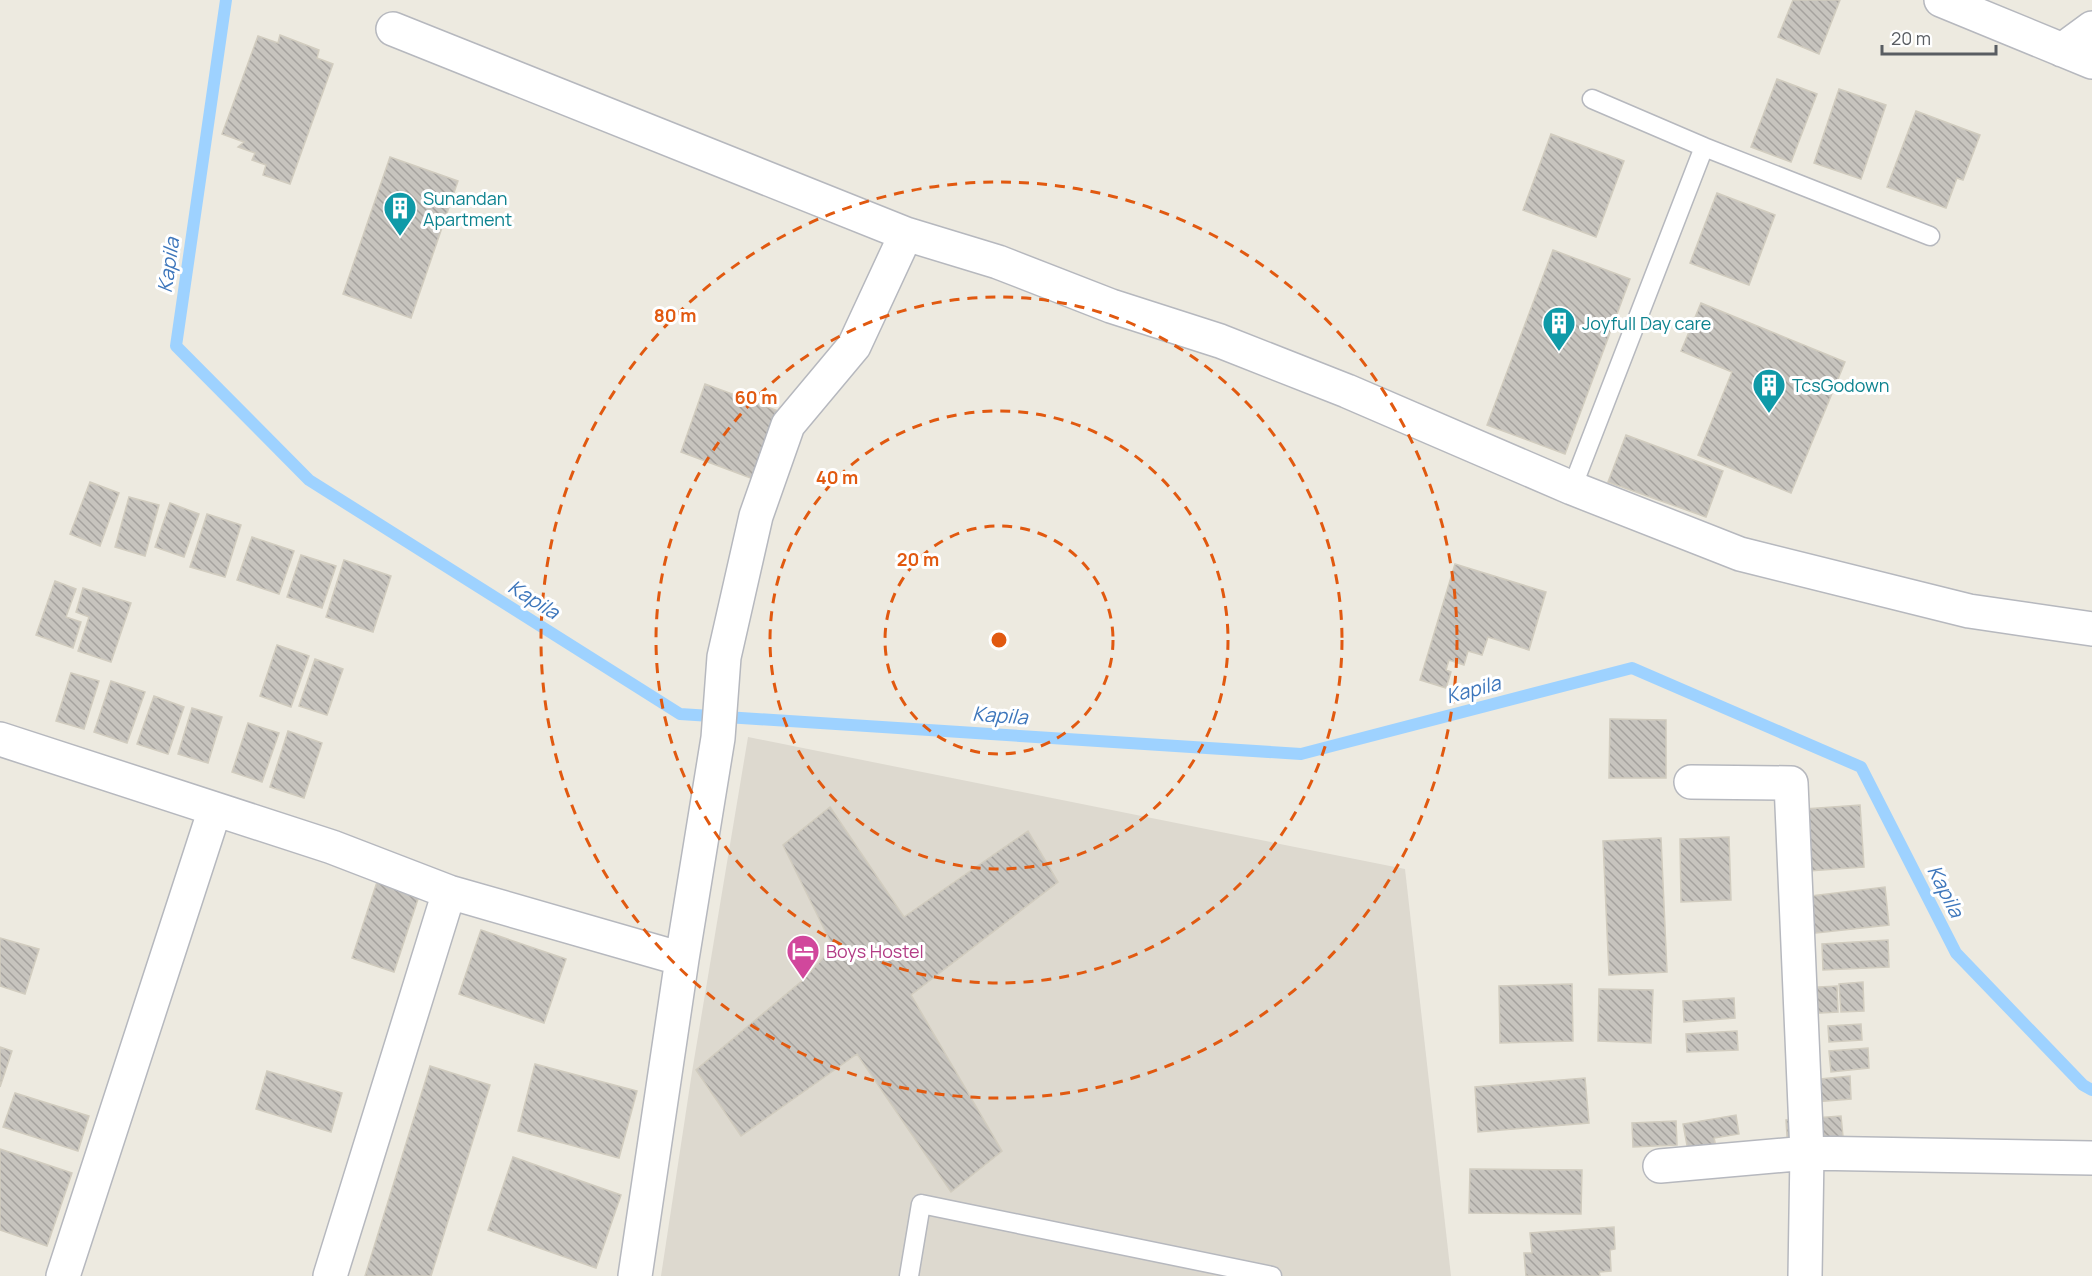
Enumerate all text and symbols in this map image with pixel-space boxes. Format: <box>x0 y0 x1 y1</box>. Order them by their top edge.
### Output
scale bar <box>1882 18 1996 56</box>
text: 20 m <box>1891 26 1931 50</box>
place label: Sunandan Apartment <box>423 186 512 231</box>
building icon: Sunandan Apartment <box>382 190 418 237</box>
water label: Kapila <box>151 235 185 294</box>
text: 80 m <box>654 303 696 327</box>
building icon: Joyfull Day care <box>1541 305 1577 352</box>
place label: Joyfull Day care <box>1582 311 1711 335</box>
building icon: TcsGodown <box>1751 367 1787 414</box>
place label: TcsGodown <box>1792 373 1890 397</box>
text: 60 m <box>735 385 777 409</box>
text: 40 m <box>816 465 858 489</box>
text: 20 m <box>897 547 939 571</box>
water label: Kapila <box>503 573 565 626</box>
centre of rings <box>989 630 1009 650</box>
water label: Kapila <box>1443 669 1504 709</box>
water label: Kapila <box>971 700 1029 730</box>
water label: Kapila <box>1921 860 1971 923</box>
hotel icon: Boys Hostel <box>785 933 821 980</box>
place label: Boys Hostel <box>826 939 924 963</box>

